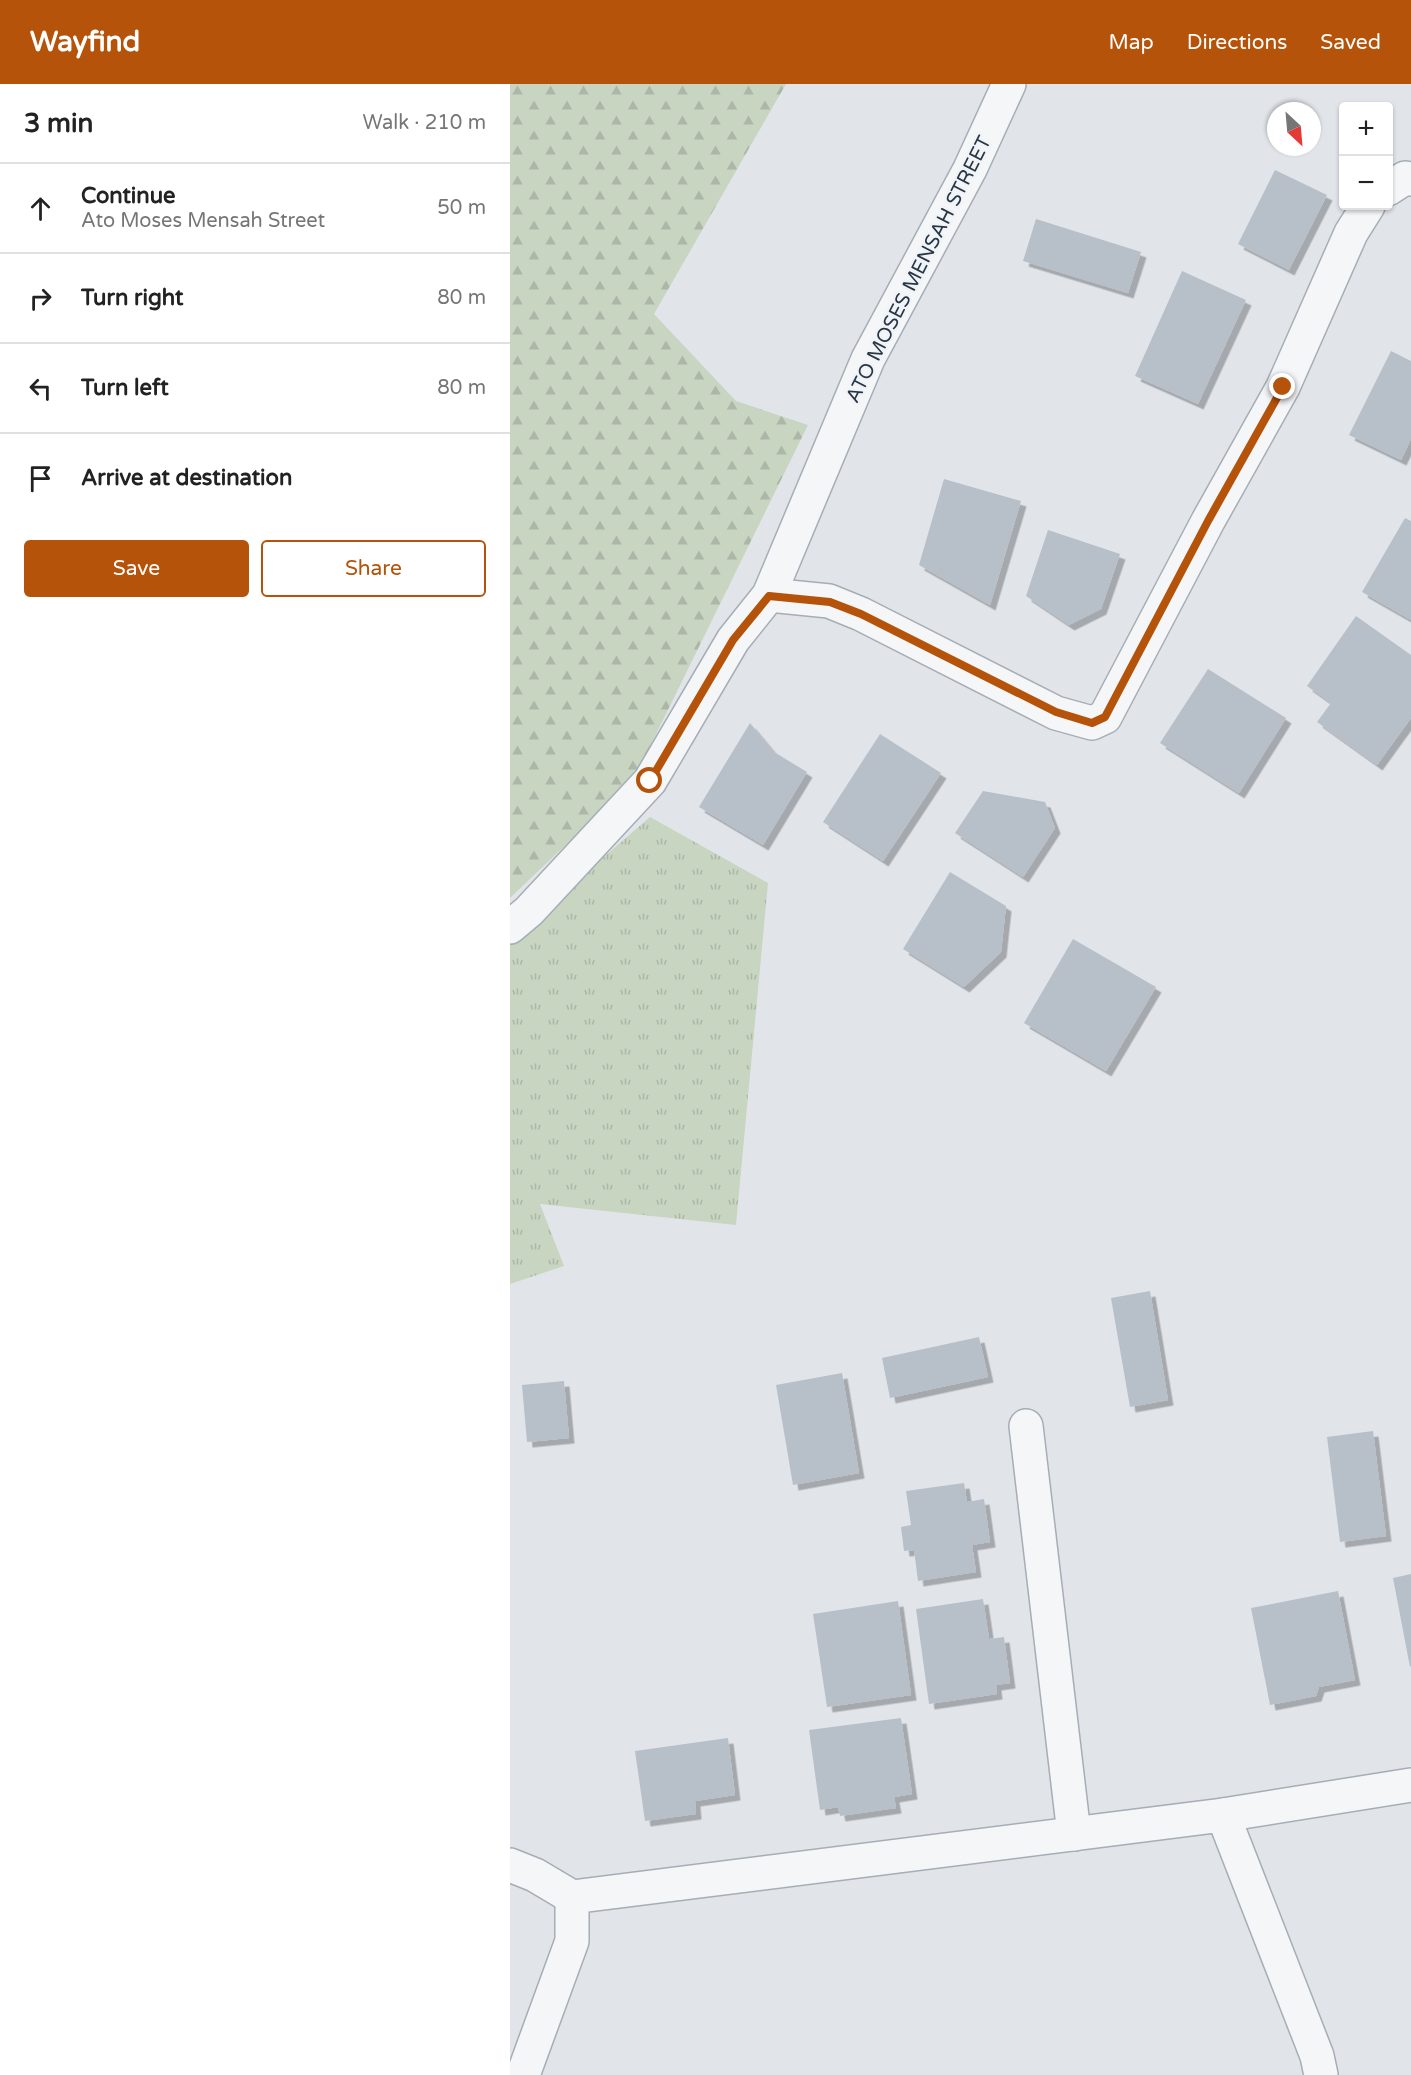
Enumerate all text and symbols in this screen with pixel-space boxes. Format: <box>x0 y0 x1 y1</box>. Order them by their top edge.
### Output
text: Wayfind <box>30 25 140 59</box>
text: Map <box>1108 30 1154 55</box>
text: Directions <box>1187 30 1287 55</box>
text: Saved <box>1320 30 1381 55</box>
north arrow <box>1267 102 1321 156</box>
map controls <box>1339 102 1393 210</box>
button: + <box>1339 102 1393 156</box>
text: 3 min <box>24 108 93 139</box>
text: Walk · 210 m <box>363 111 486 135</box>
street label: ATO MOSES MENSAH STREET <box>841 132 997 407</box>
button: − <box>1339 156 1393 210</box>
text: Continue <box>81 183 176 209</box>
icon: ahead <box>24 192 57 225</box>
text: 50 m <box>437 196 486 220</box>
text: Ato Moses Mensah Street <box>81 209 325 233</box>
icon: right <box>24 282 57 315</box>
text: Turn right <box>81 285 183 311</box>
text: 80 m <box>437 286 486 310</box>
icon: left <box>24 372 57 405</box>
route end <box>1269 373 1295 399</box>
text: Turn left <box>81 375 169 401</box>
text: 80 m <box>437 376 486 400</box>
icon: arrive <box>24 462 57 495</box>
text: Arrive at destination <box>81 465 292 491</box>
button: Save <box>24 540 249 597</box>
button: Share <box>261 540 486 597</box>
route start <box>636 767 662 793</box>

